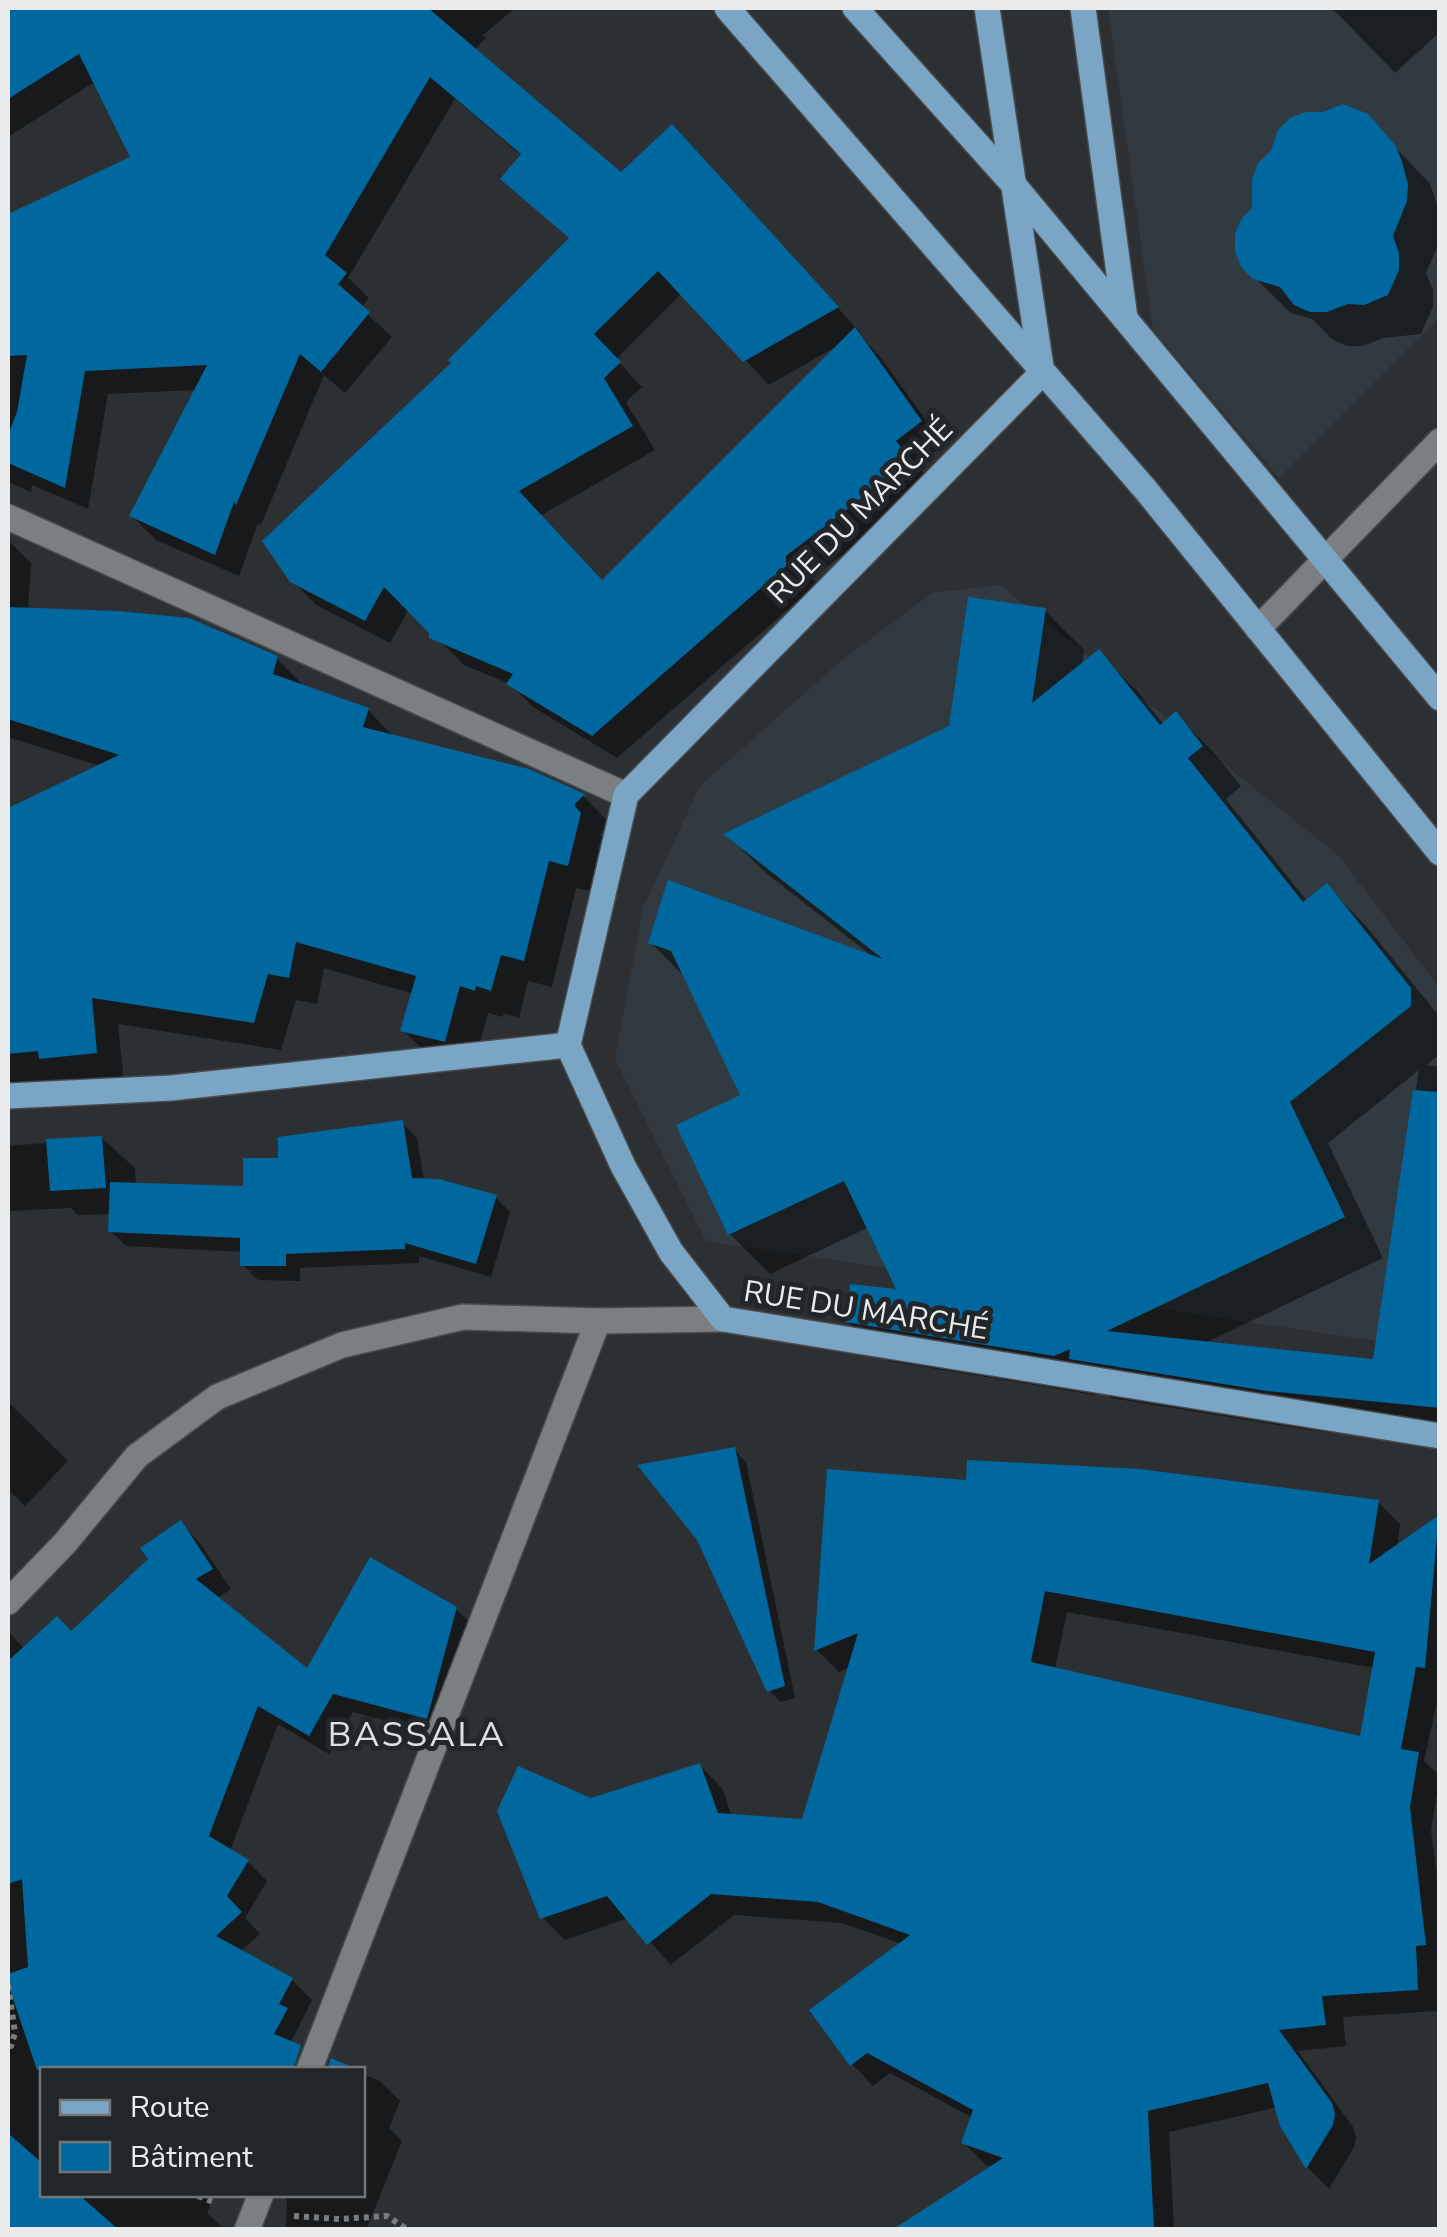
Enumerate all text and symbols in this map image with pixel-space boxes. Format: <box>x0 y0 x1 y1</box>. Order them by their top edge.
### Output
street label: RUE DU MARCHÉ <box>759 410 962 613</box>
street label: RUE DU MARCHÉ <box>741 1271 991 1350</box>
district label: BASSALA <box>328 1711 506 1758</box>
legend <box>40 2067 365 2197</box>
text: Route <box>130 2087 210 2128</box>
text: Bâtiment <box>130 2137 253 2178</box>

